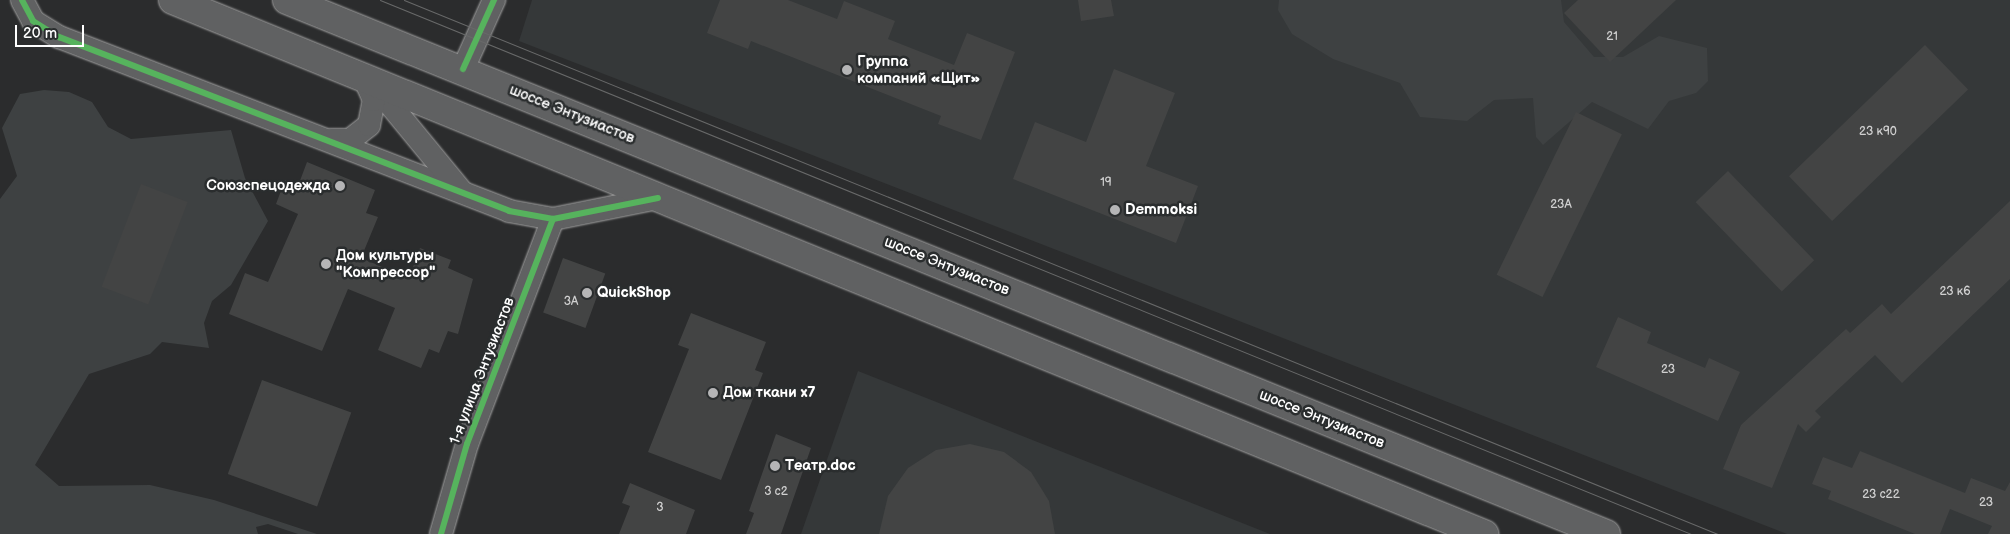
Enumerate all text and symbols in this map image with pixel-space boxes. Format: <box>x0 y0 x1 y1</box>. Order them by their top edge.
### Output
scale bar <box>18 15 86 47</box>
text: 20 m <box>23 24 57 43</box>
house number: 21 <box>1606 30 1618 44</box>
place label: Группа компаний «Щит» <box>857 52 980 87</box>
marker: Группа компаний «Щит» <box>841 64 853 76</box>
street label: шоссе Энтузиастов <box>507 81 637 147</box>
house number: 23 к90 <box>1859 125 1897 139</box>
house number: 19 <box>1100 176 1112 190</box>
place label: Союзспецодежда <box>206 177 330 195</box>
marker: Союзспецодежда <box>334 180 346 192</box>
house number: 23А <box>1550 198 1572 212</box>
place label: Demmoksi <box>1125 201 1197 219</box>
marker: Demmoksi <box>1109 204 1121 216</box>
street label: шоссе Энтузиастов <box>882 233 1012 299</box>
place label: Дом культуры "Компрессор" <box>336 246 436 281</box>
marker: Дом культуры "Компрессор" <box>320 258 332 270</box>
place label: QuickShop <box>597 284 671 302</box>
house number: 23 к6 <box>1939 285 1971 299</box>
marker: QuickShop <box>581 287 593 299</box>
street label: 1-я улица Энтузиастов <box>446 295 518 447</box>
house number: 3А <box>564 295 578 309</box>
house number: 23 <box>1661 363 1675 377</box>
place label: Дом ткани x7 <box>723 384 816 402</box>
street label: шоссе Энтузиастов <box>1257 386 1387 452</box>
marker: Дом ткани x7 <box>707 387 719 399</box>
place label: Театр.doc <box>785 457 856 475</box>
marker: Театр.doc <box>769 460 781 472</box>
house number: 3 с2 <box>764 485 788 499</box>
house number: 23 с22 <box>1862 488 1900 502</box>
house number: 23 <box>1979 496 1993 510</box>
house number: 3 <box>656 501 664 515</box>

